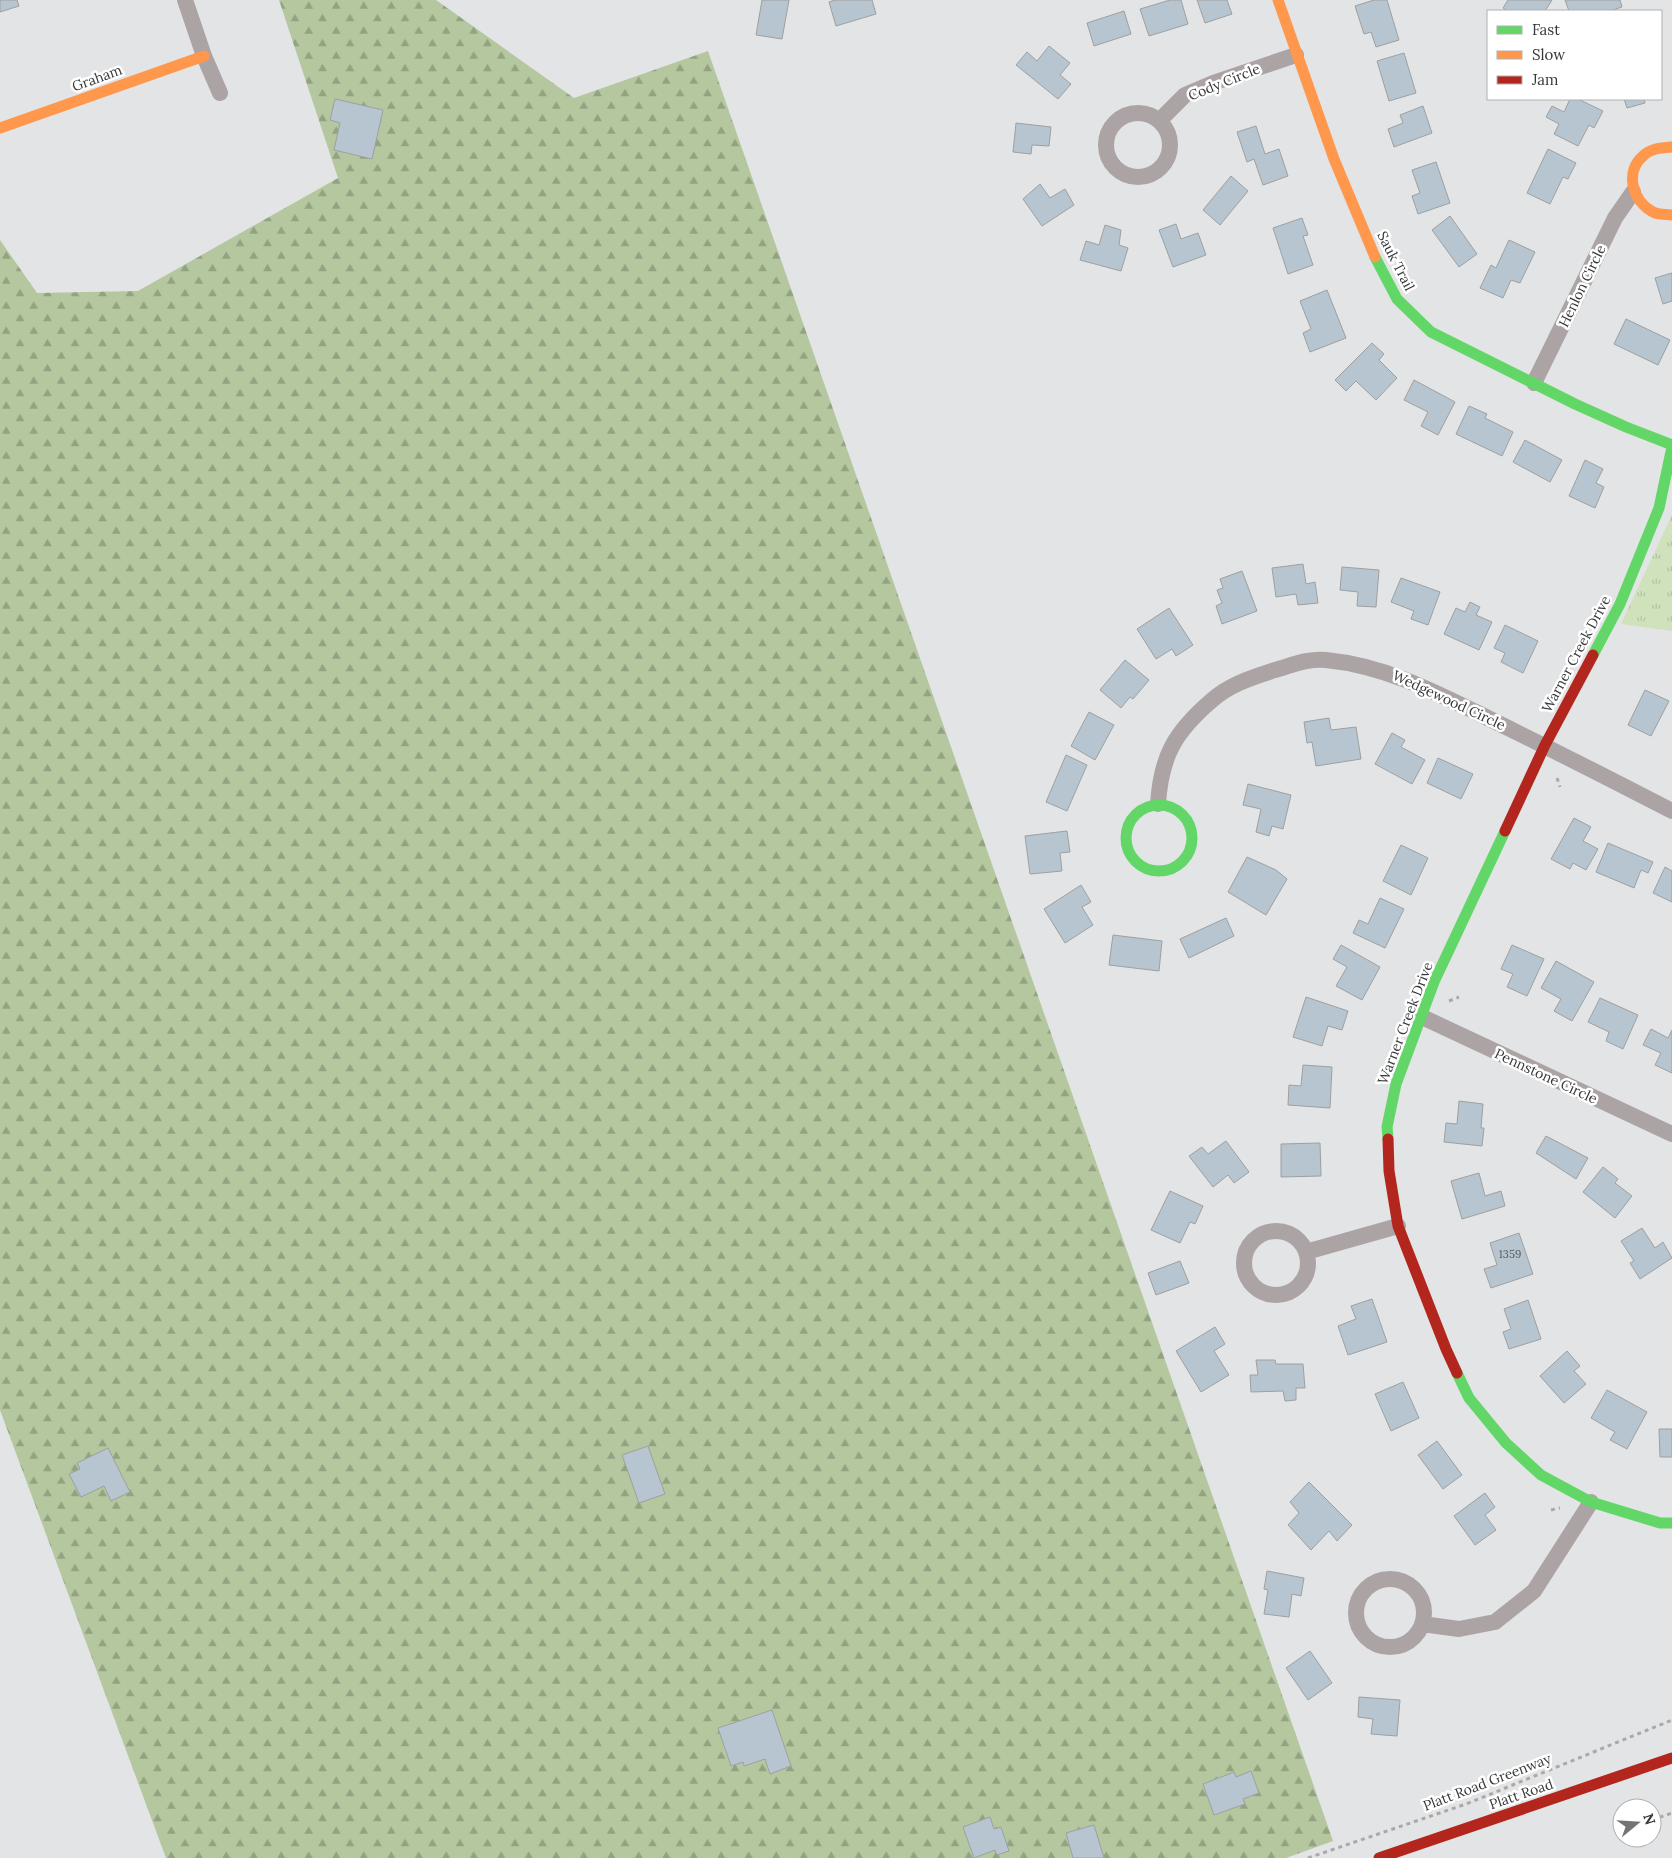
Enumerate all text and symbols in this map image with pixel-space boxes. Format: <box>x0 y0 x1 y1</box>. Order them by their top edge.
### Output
legend <box>1487 10 1662 100</box>
text: Fast <box>1532 20 1560 39</box>
text: Slow <box>1532 45 1565 64</box>
street label: Cody Circle <box>1185 59 1263 105</box>
street label: Graham <box>70 60 125 95</box>
text: Jam <box>1531 70 1559 89</box>
street label: Sauk Trail <box>1373 228 1419 294</box>
street label: Henlon Circle <box>1554 242 1610 330</box>
street label: Warner Creek Drive <box>1538 592 1615 715</box>
street label: Wedgewood Circle <box>1390 666 1509 734</box>
street label: Warner Creek Drive <box>1373 959 1437 1087</box>
street label: Pennstone Circle <box>1492 1044 1601 1108</box>
house number: 1359 <box>1499 1247 1521 1261</box>
street label: Platt Road Greenway <box>1421 1750 1553 1814</box>
street label: Platt Road <box>1487 1775 1555 1813</box>
north arrow <box>1612 1798 1662 1848</box>
text: N <box>1639 1811 1660 1827</box>

